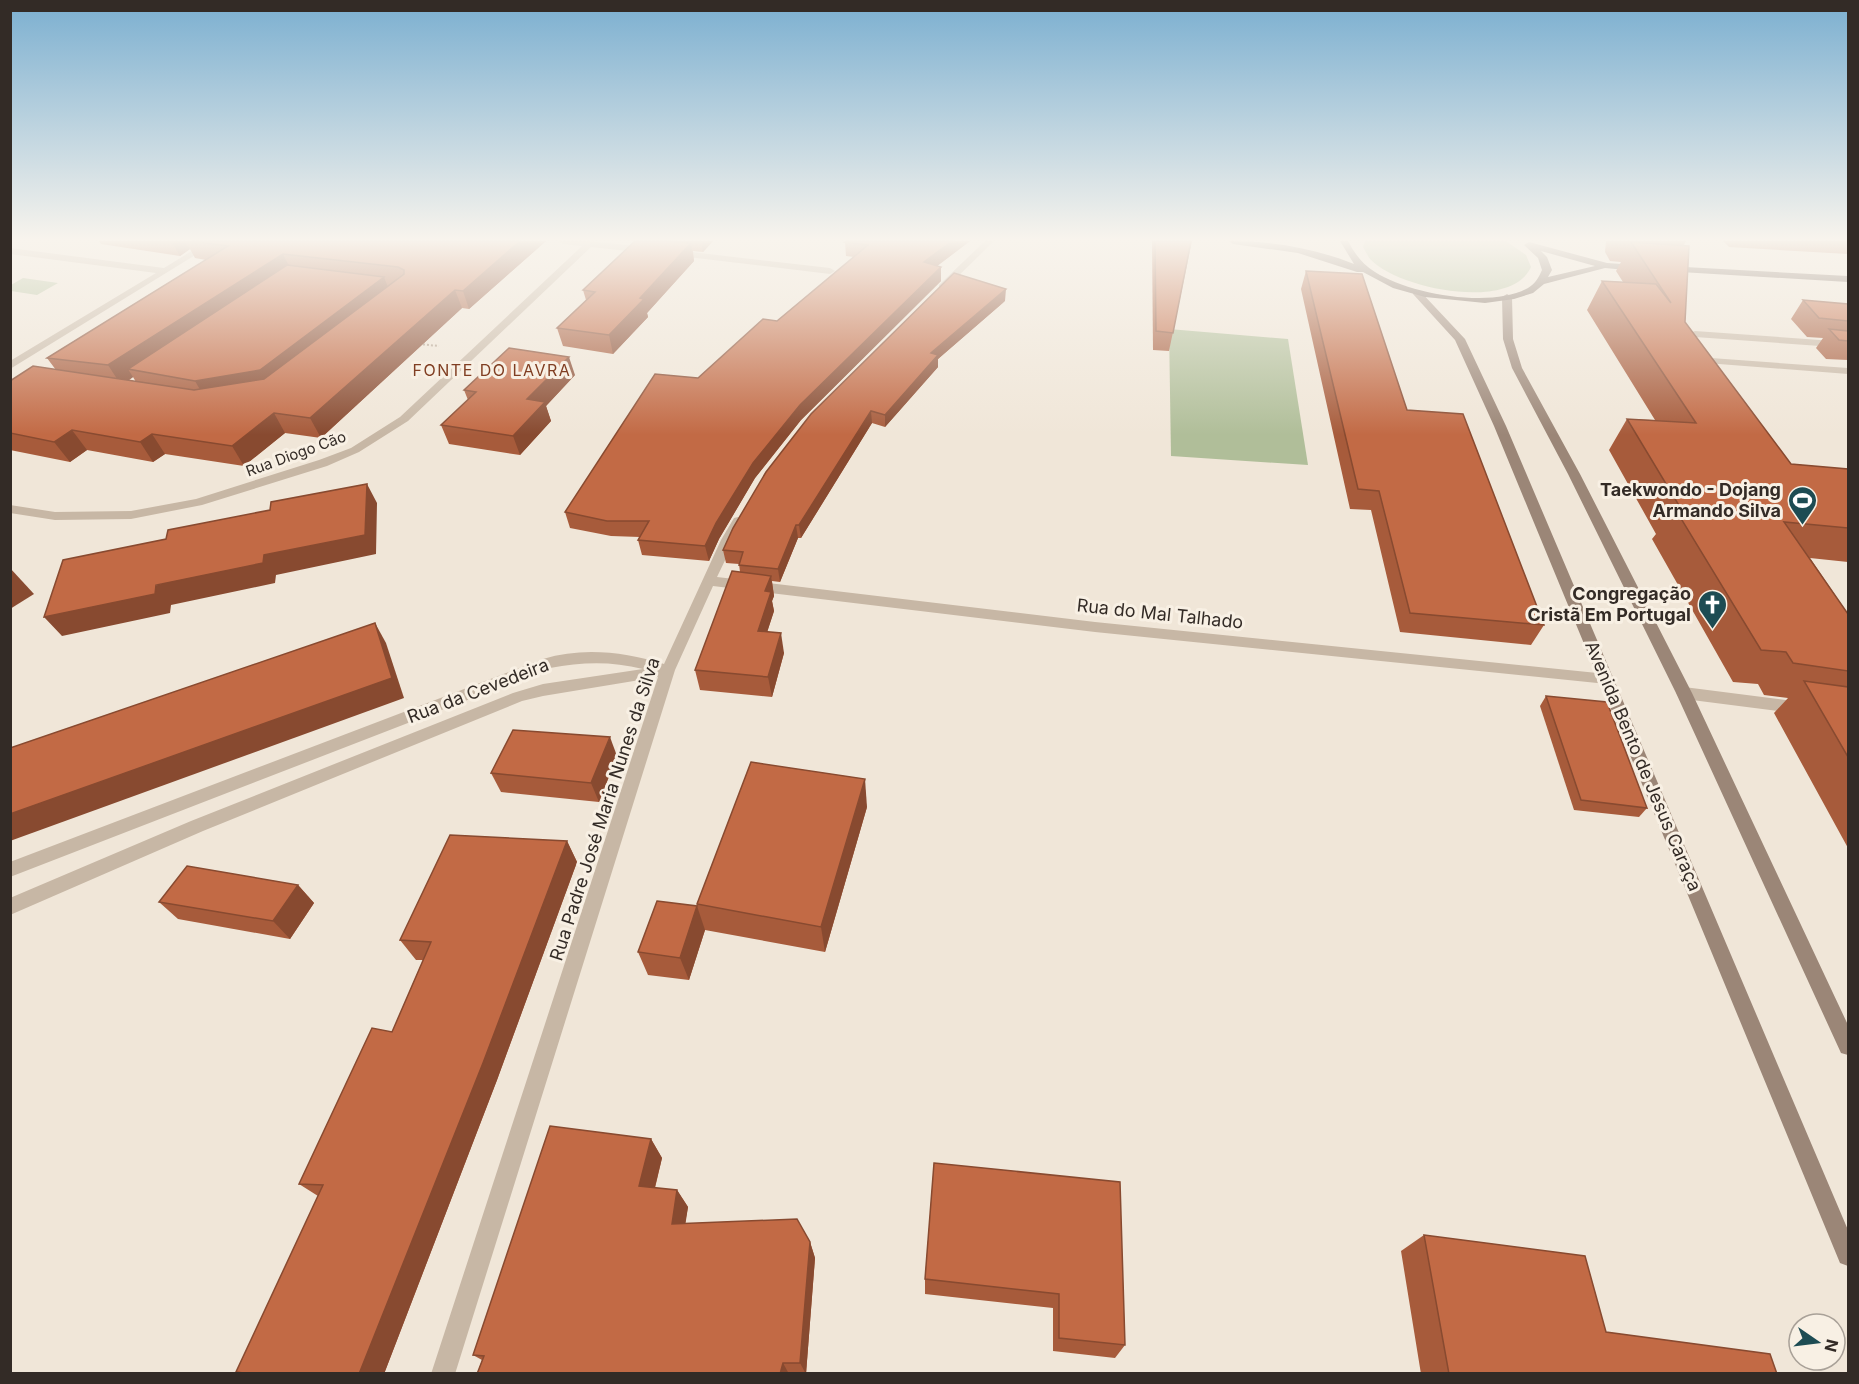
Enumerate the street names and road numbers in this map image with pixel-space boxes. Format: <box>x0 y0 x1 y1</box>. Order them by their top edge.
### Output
street label: Rua Diogo Cão <box>243 427 349 480</box>
street label: Rua do Mal Talhado <box>1076 594 1244 633</box>
street label: Avenida Bento de Jesus Caraça <box>1581 637 1706 894</box>
street label: Rua da Cevedeira <box>404 654 552 727</box>
street label: Rua Padre José Maria Nunes da Silva <box>545 655 664 963</box>

